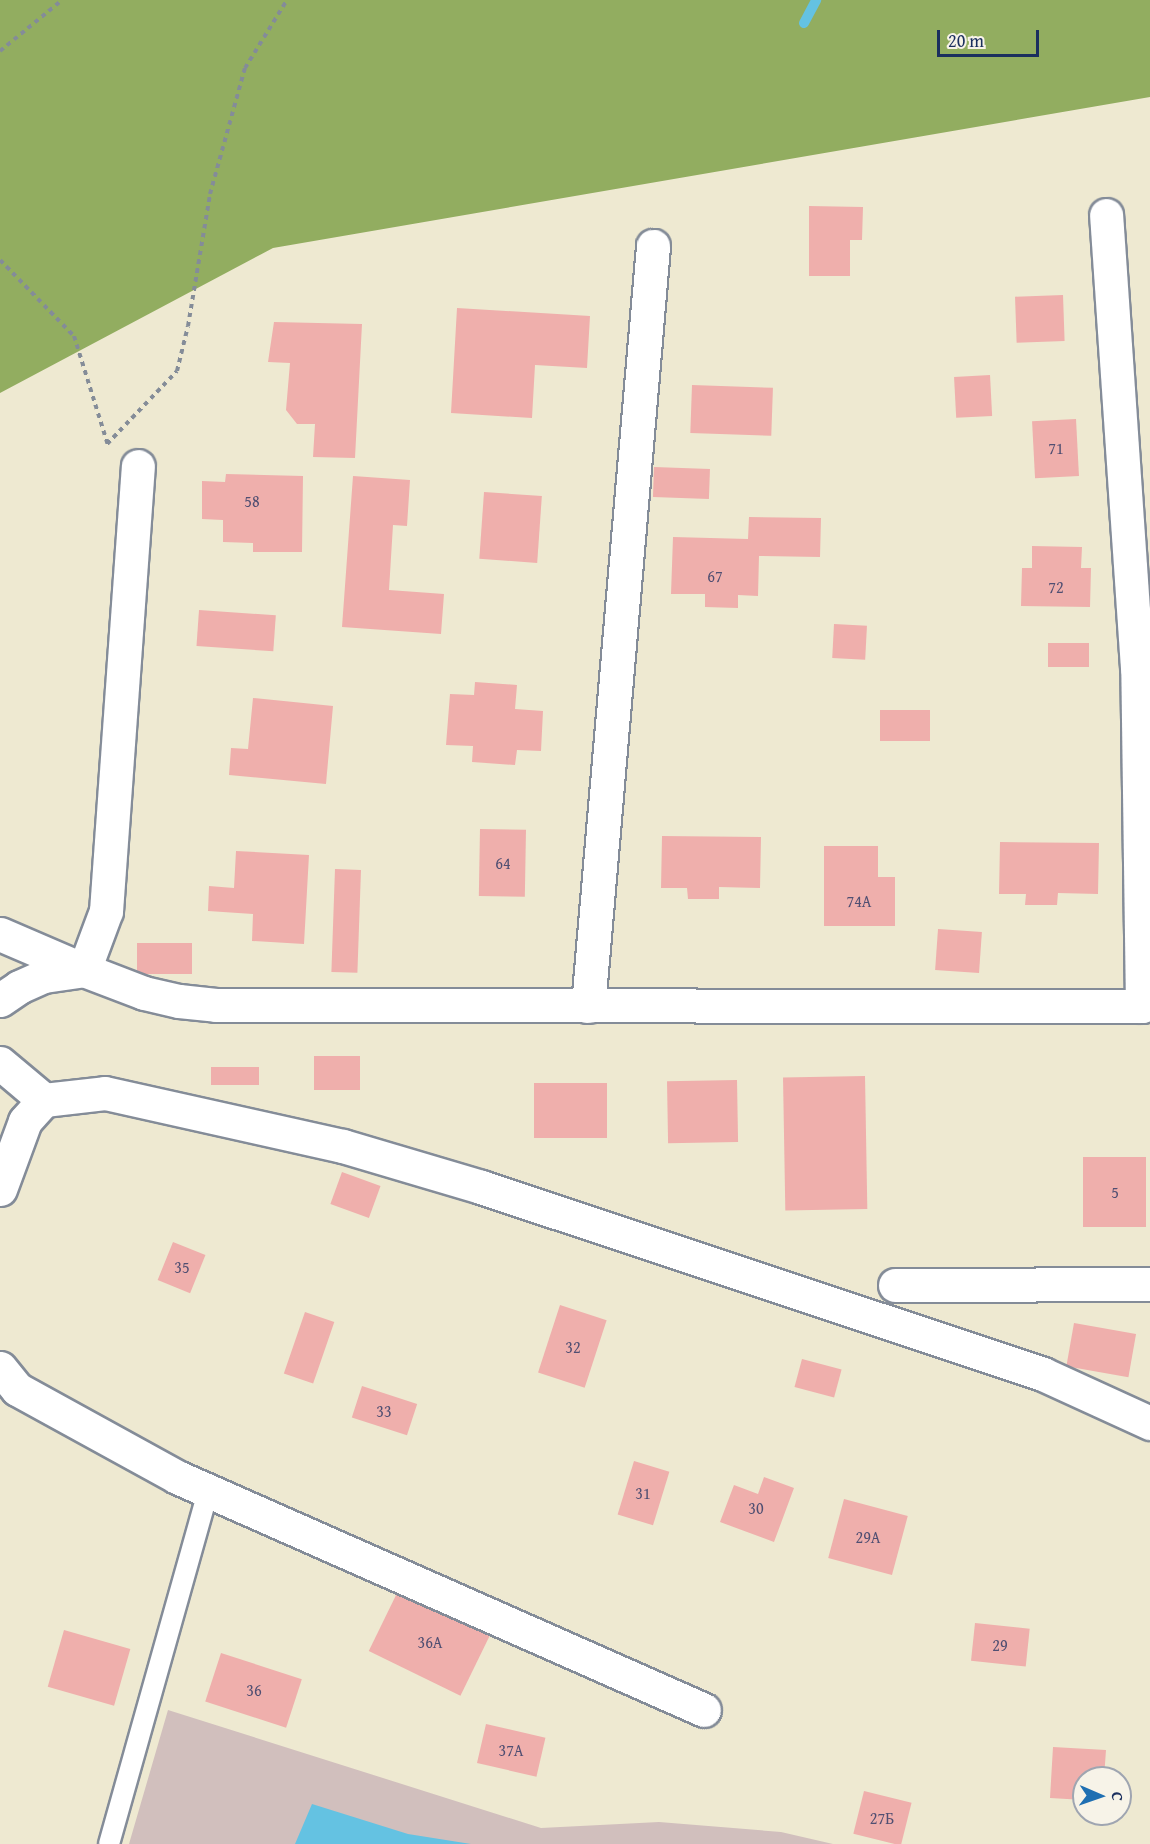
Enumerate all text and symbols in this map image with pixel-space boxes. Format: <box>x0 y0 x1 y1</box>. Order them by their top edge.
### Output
scale bar <box>940 18 1042 56</box>
text: 20 m <box>948 27 984 54</box>
house number: 71 <box>1048 438 1064 458</box>
house number: 58 <box>244 491 260 511</box>
house number: 67 <box>707 566 723 586</box>
house number: 72 <box>1048 577 1064 597</box>
house number: 64 <box>495 853 511 873</box>
house number: 74А <box>846 891 872 911</box>
house number: 5 <box>1111 1182 1119 1202</box>
house number: 35 <box>174 1257 190 1277</box>
house number: 32 <box>565 1337 581 1357</box>
house number: 33 <box>376 1401 392 1421</box>
house number: 31 <box>635 1483 651 1503</box>
house number: 30 <box>748 1498 764 1518</box>
house number: 29А <box>855 1527 881 1547</box>
house number: 36А <box>417 1632 443 1652</box>
house number: 29 <box>992 1635 1008 1655</box>
house number: 36 <box>246 1680 262 1700</box>
house number: 37А <box>498 1740 524 1760</box>
north arrow <box>1072 1766 1132 1826</box>
text: С <box>1106 1792 1130 1801</box>
house number: 27Б <box>870 1808 894 1828</box>

